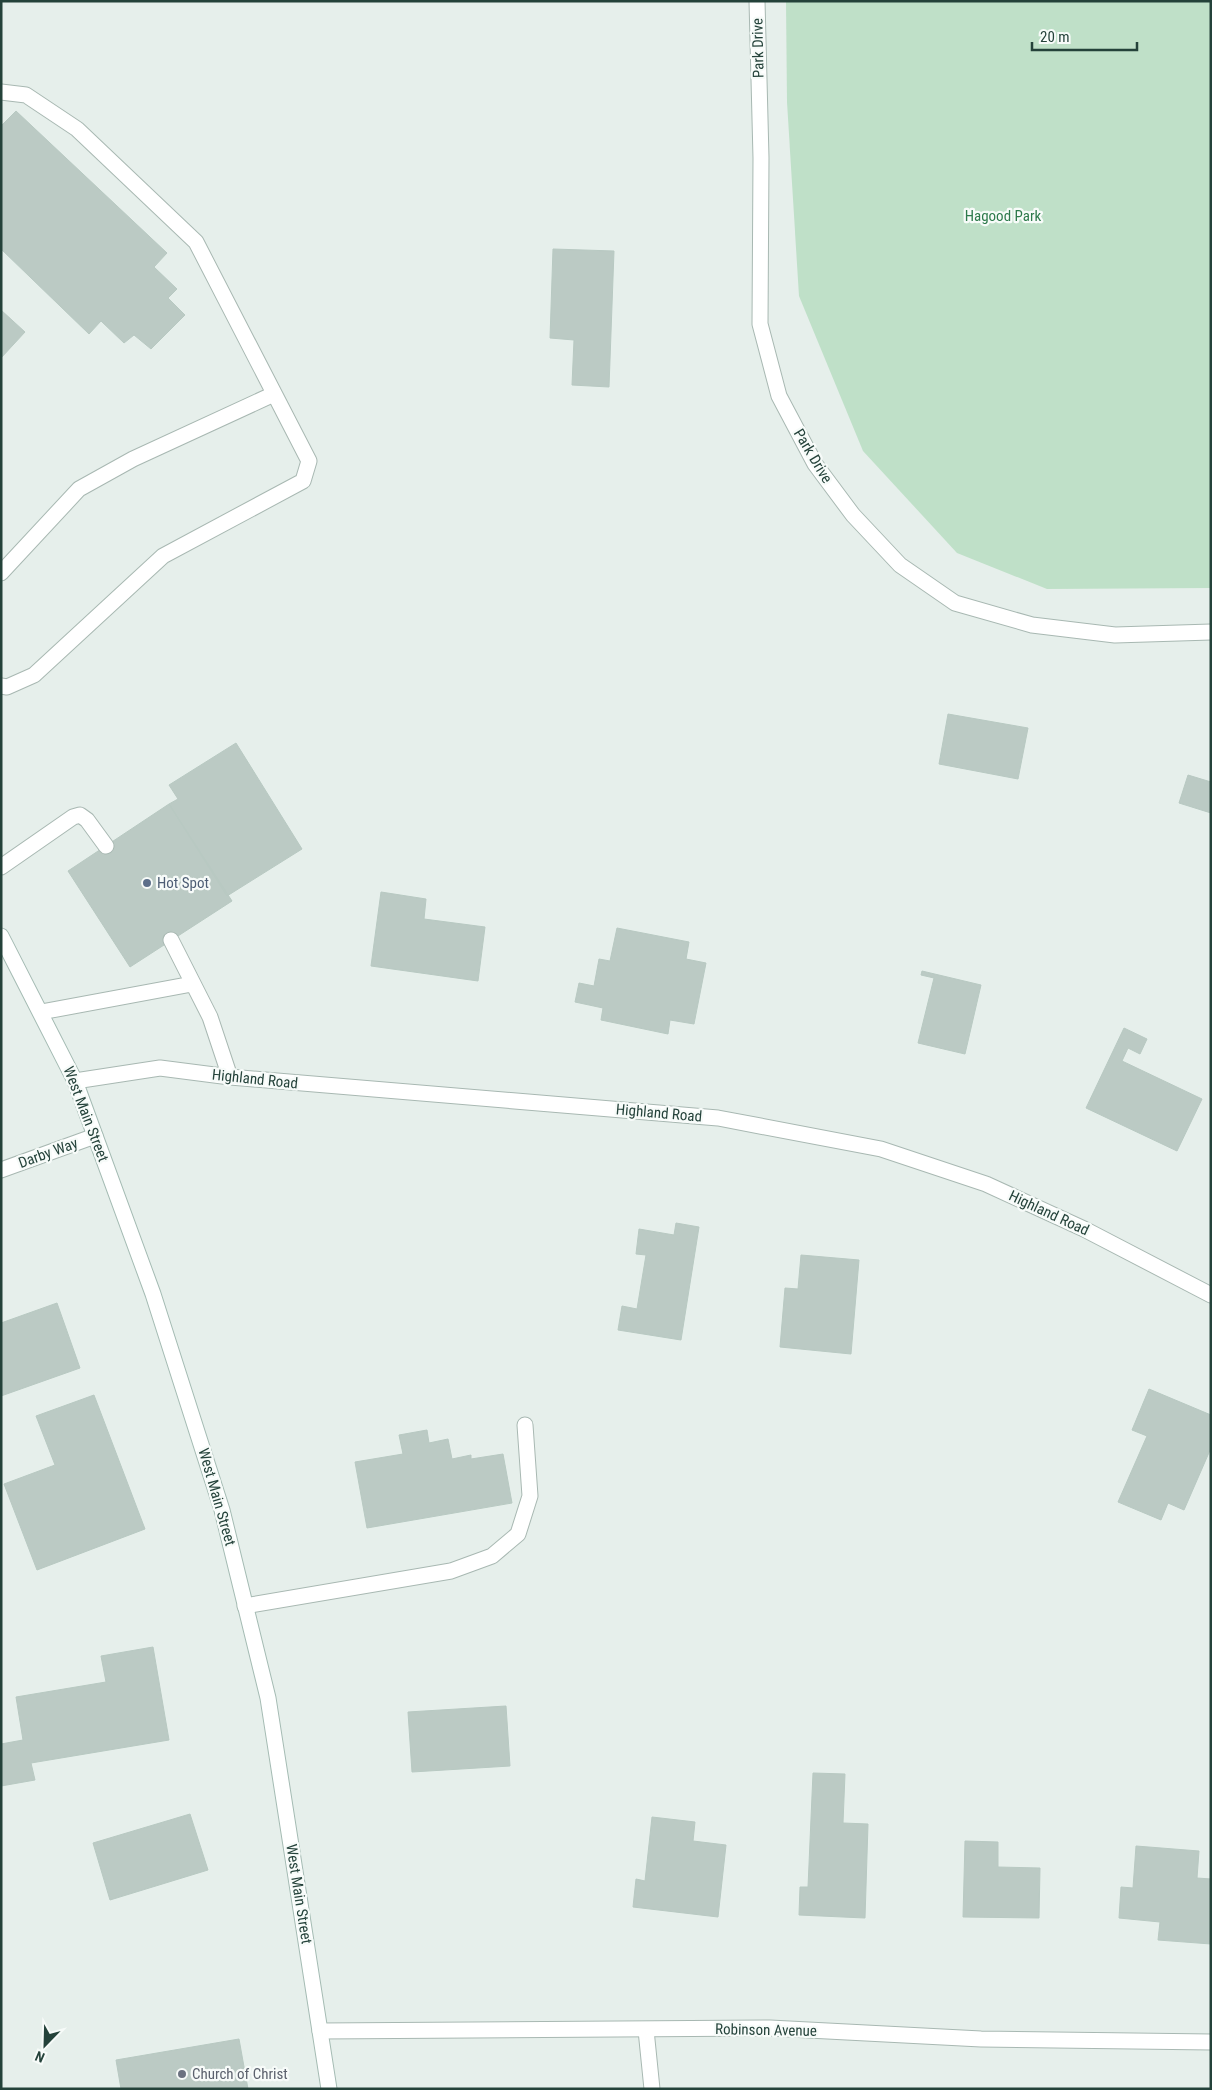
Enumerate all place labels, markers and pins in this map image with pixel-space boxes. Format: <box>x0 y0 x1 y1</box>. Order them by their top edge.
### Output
place label: Hot Spot <box>157 874 209 892</box>
marker: Hot Spot <box>141 877 153 889</box>
place label: Church of Christ <box>192 2065 288 2083</box>
marker: Church of Christ <box>176 2068 188 2080</box>

